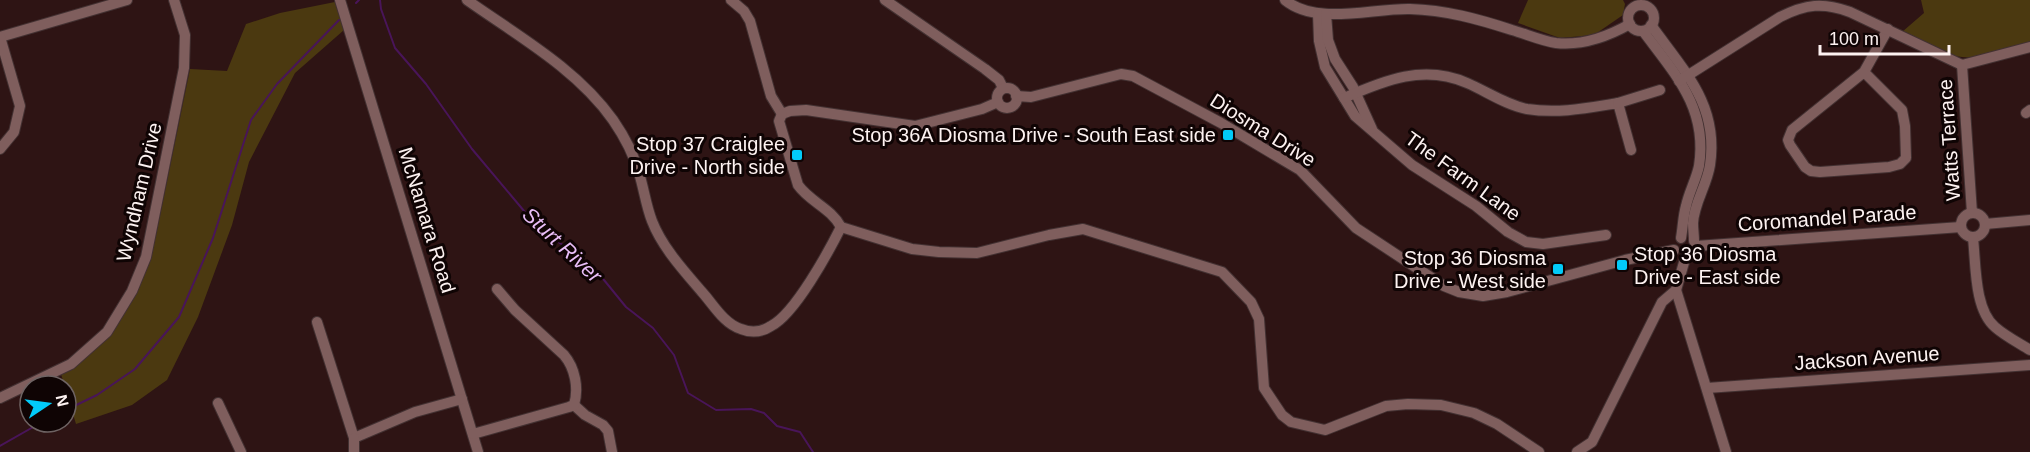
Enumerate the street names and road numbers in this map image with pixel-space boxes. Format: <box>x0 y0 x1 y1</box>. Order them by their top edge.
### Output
street label: Watts Terrace <box>1934 78 1964 202</box>
street label: Diosma Drive <box>1206 89 1320 171</box>
street label: Wyndham Drive <box>112 120 166 264</box>
street label: The Farm Lane <box>1401 127 1525 225</box>
street label: McNamara Road <box>394 145 460 295</box>
street label: Coromandel Parade <box>1737 201 1917 235</box>
street label: Jackson Avenue <box>1794 342 1940 374</box>

